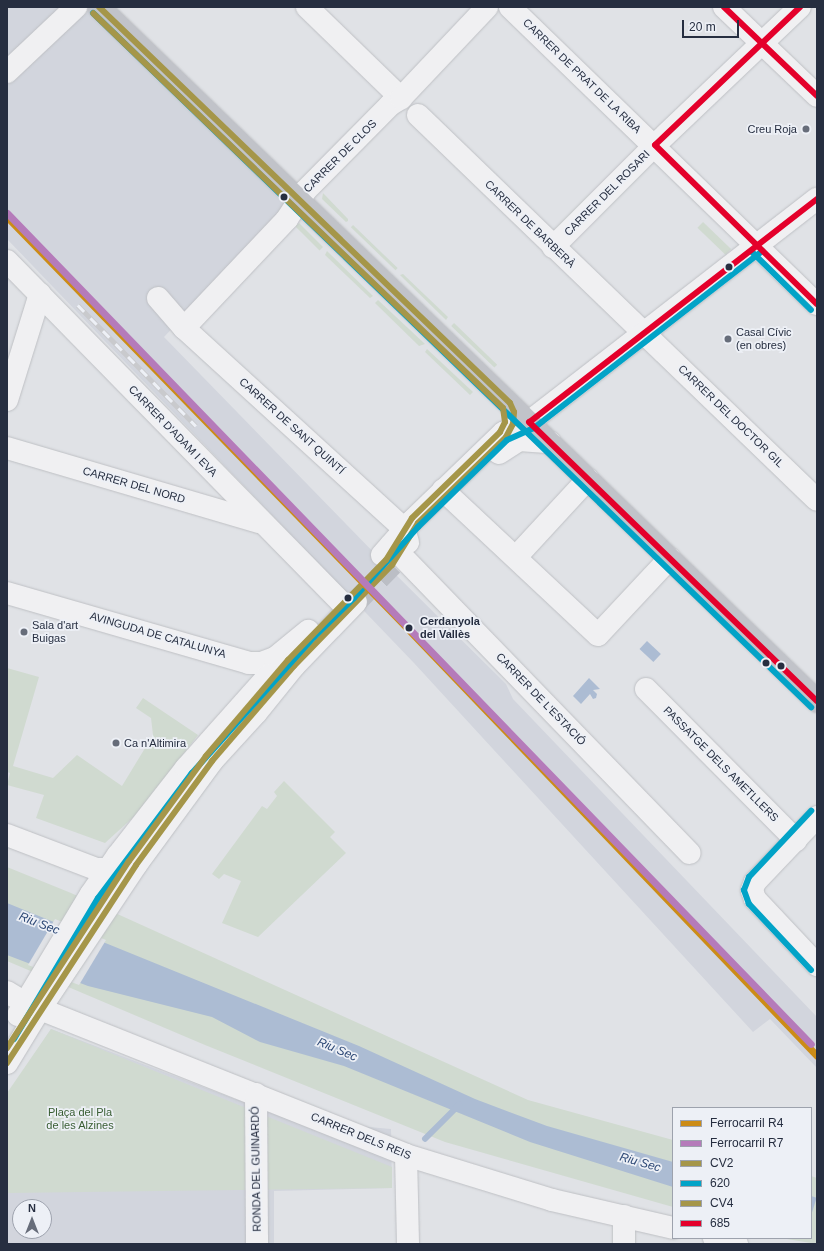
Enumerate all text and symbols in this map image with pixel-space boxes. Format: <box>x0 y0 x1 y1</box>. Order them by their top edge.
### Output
scale bar <box>684 12 741 38</box>
street label: CARRER DE PRAT DE LA RIBA <box>520 16 644 136</box>
text: 20 m <box>689 20 716 34</box>
street label: CARRER DE CLOS <box>301 117 379 195</box>
place label: Creu Roja <box>747 122 797 136</box>
marker: Creu Roja <box>800 123 812 135</box>
street label: CARRER DEL ROSARI <box>561 147 653 239</box>
street label: CARRER DE BARBERÀ <box>482 177 578 271</box>
unlabelled marker <box>279 192 289 202</box>
unlabelled marker <box>724 262 734 272</box>
place label: Casal Cívic (en obres) <box>736 326 792 352</box>
marker: Casal Cívic (en obres) <box>723 334 733 344</box>
street label: CARRER DEL DOCTOR GIL <box>675 362 787 470</box>
street label: CARRER DE SANT QUINTÍ <box>236 375 348 477</box>
street label: CARRER D'ADAM I EVA <box>126 383 220 479</box>
street label: CARRER DEL NORD <box>81 464 187 506</box>
unlabelled marker <box>343 593 353 603</box>
street label: AVINGUDA DE CATALUNYA <box>88 609 228 661</box>
place label: Cerdanyola del Vallès <box>420 615 480 641</box>
place label: Sala d'art Buigas <box>32 619 78 645</box>
marker: Cerdanyola del Vallès <box>402 621 416 635</box>
marker: Sala d'art Buigas <box>19 627 29 637</box>
street label: CARRER DE L'ESTACIÓ <box>493 650 589 748</box>
unlabelled marker <box>761 658 771 668</box>
unlabelled marker <box>776 661 786 671</box>
street label: PASSATGE DELS AMETLLERS <box>660 703 782 825</box>
place label: Ca n'Altimira <box>124 736 186 750</box>
marker: Ca n'Altimira <box>111 738 121 748</box>
water label: Riu Sec <box>17 910 61 938</box>
water label: Riu Sec <box>315 1035 359 1065</box>
park label: Plaça del Pla de les Alzines <box>46 1106 114 1132</box>
street label: RONDA DEL GUINARDÓ <box>248 1106 264 1232</box>
legend <box>672 1107 812 1239</box>
street label: CARRER DELS REIS <box>309 1110 413 1162</box>
text: Ferrocarril R4 <box>710 1116 783 1130</box>
text: Ferrocarril R7 <box>710 1136 783 1150</box>
water label: Riu Sec <box>618 1150 662 1176</box>
text: CV2 <box>710 1156 733 1170</box>
text: 620 <box>710 1176 730 1190</box>
text: CV4 <box>710 1196 733 1210</box>
north arrow <box>12 1199 52 1239</box>
text: N <box>28 1202 36 1214</box>
text: 685 <box>710 1216 730 1230</box>

